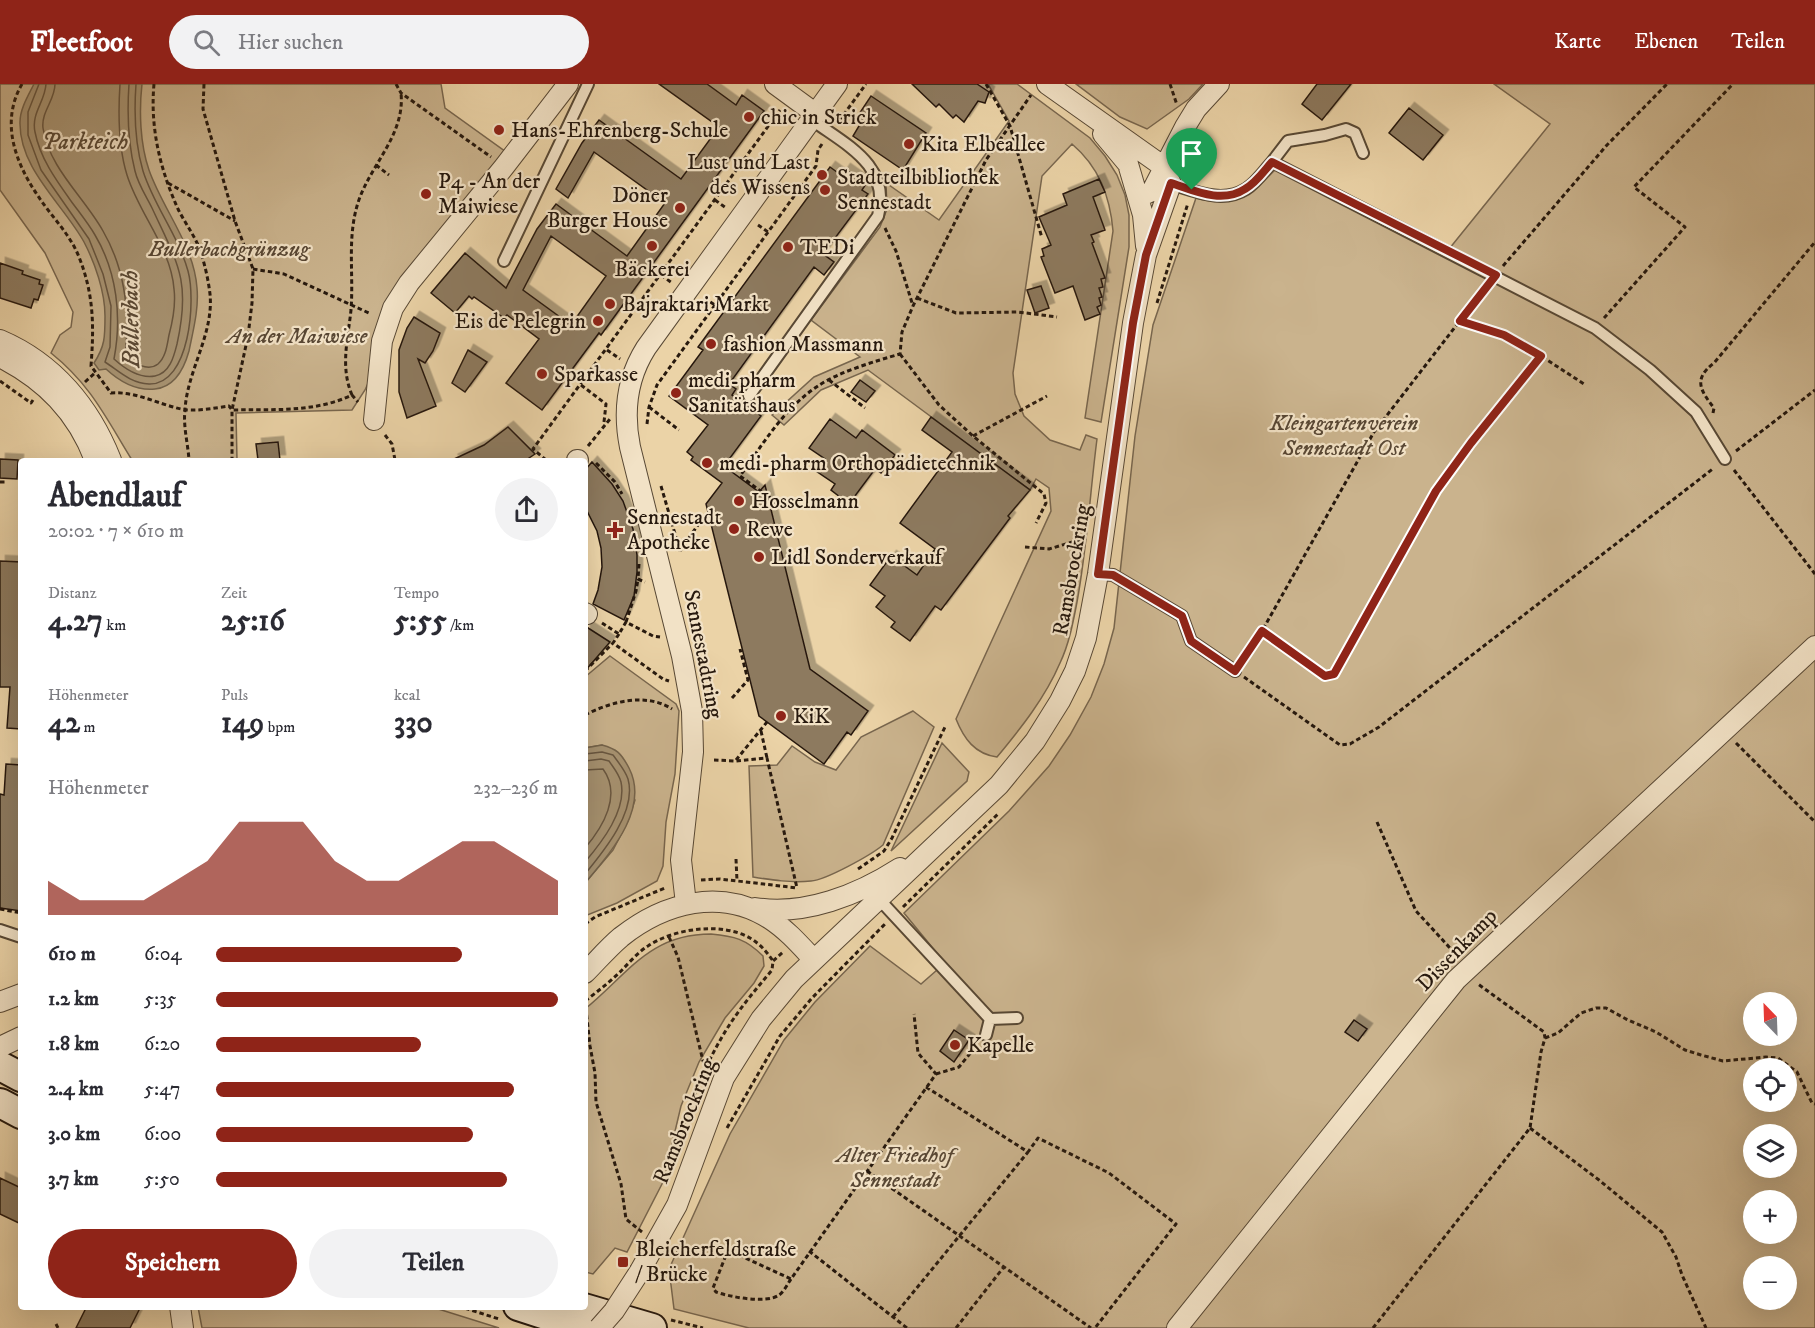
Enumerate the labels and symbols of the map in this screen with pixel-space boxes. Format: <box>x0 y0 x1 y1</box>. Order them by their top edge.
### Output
place label: chic in Strick <box>761 104 877 131</box>
marker: chic in Strick <box>742 110 756 124</box>
place label: Hans-Ehrenberg-Schule <box>511 117 728 144</box>
marker: Hans-Ehrenberg-Schule <box>492 123 506 137</box>
water label: Parkteich <box>42 127 128 157</box>
pin <box>1166 128 1217 190</box>
place label: Kita Elbeallee <box>921 131 1045 158</box>
marker: Kita Elbeallee <box>902 137 916 151</box>
place label: Lust und Last des Wissens <box>687 149 810 201</box>
place label: Stadtteilbibliothek Sennestadt <box>837 164 999 216</box>
place label: P4 - An der Maiwiese <box>438 168 541 220</box>
marker: Lust und Last des Wissens <box>815 168 829 182</box>
place label: Döner Burger House <box>547 182 669 234</box>
marker: Stadtteilbibliothek Sennestadt <box>818 183 832 197</box>
marker: P4 - An der Maiwiese <box>419 187 433 201</box>
marker: Döner Burger House <box>673 201 687 215</box>
place label: TEDi <box>800 234 854 261</box>
park label: Bullerbachgrünzug <box>148 236 311 263</box>
marker: Bäckerei <box>645 239 659 253</box>
marker: TEDi <box>781 240 795 254</box>
place label: Bäckerei <box>614 256 690 283</box>
water label: Bullerbach <box>115 270 147 369</box>
place label: Bajraktari Markt <box>622 291 769 318</box>
marker: Bajraktari Markt <box>603 297 617 311</box>
place label: Eis de Pelegrin <box>455 308 586 335</box>
marker: Eis de Pelegrin <box>591 314 605 328</box>
park label: An der Maiwiese <box>224 323 368 350</box>
place label: fashion Massmann <box>723 331 884 358</box>
marker: fashion Massmann <box>704 337 718 351</box>
place label: Sparkasse <box>554 361 638 388</box>
marker: Sparkasse <box>535 367 549 381</box>
place label: medi-pharm Sanitätshaus <box>688 367 796 419</box>
marker: medi-pharm Sanitätshaus <box>669 386 683 400</box>
park label: Kleingartenverein Sennestadt Ost <box>1269 410 1418 462</box>
place label: medi-pharm Orthopädietechnik <box>719 450 996 477</box>
marker: medi-pharm Orthopädietechnik <box>700 456 714 470</box>
place label: Hosselmann <box>751 488 860 515</box>
marker: Hosselmann <box>732 494 746 508</box>
street label: Ramsbrockring <box>1047 502 1097 638</box>
place label: Sennestadt Apotheke <box>627 504 721 556</box>
place label: Rewe <box>746 516 793 543</box>
marker: Rewe <box>727 522 741 536</box>
marker: Sennestadt Apotheke <box>608 523 622 537</box>
place label: Lidl Sonderverkauf <box>771 544 946 571</box>
marker: Lidl Sonderverkauf <box>752 550 766 564</box>
street label: Sennestadtring <box>677 587 729 721</box>
place label: KiK <box>793 703 830 730</box>
marker: KiK <box>774 709 788 723</box>
street label: Dissenkamp <box>1411 903 1503 997</box>
north arrow <box>1743 992 1797 1046</box>
place label: Kapelle <box>967 1032 1034 1059</box>
marker: Kapelle <box>948 1038 962 1052</box>
street label: Ramsbrockring <box>647 1054 723 1188</box>
park label: Alter Friedhof Sennestadt <box>833 1142 958 1194</box>
place label: Bleicherfeldstraße / Brücke <box>635 1236 796 1288</box>
marker: Bleicherfeldstraße / Brücke <box>616 1255 630 1269</box>

